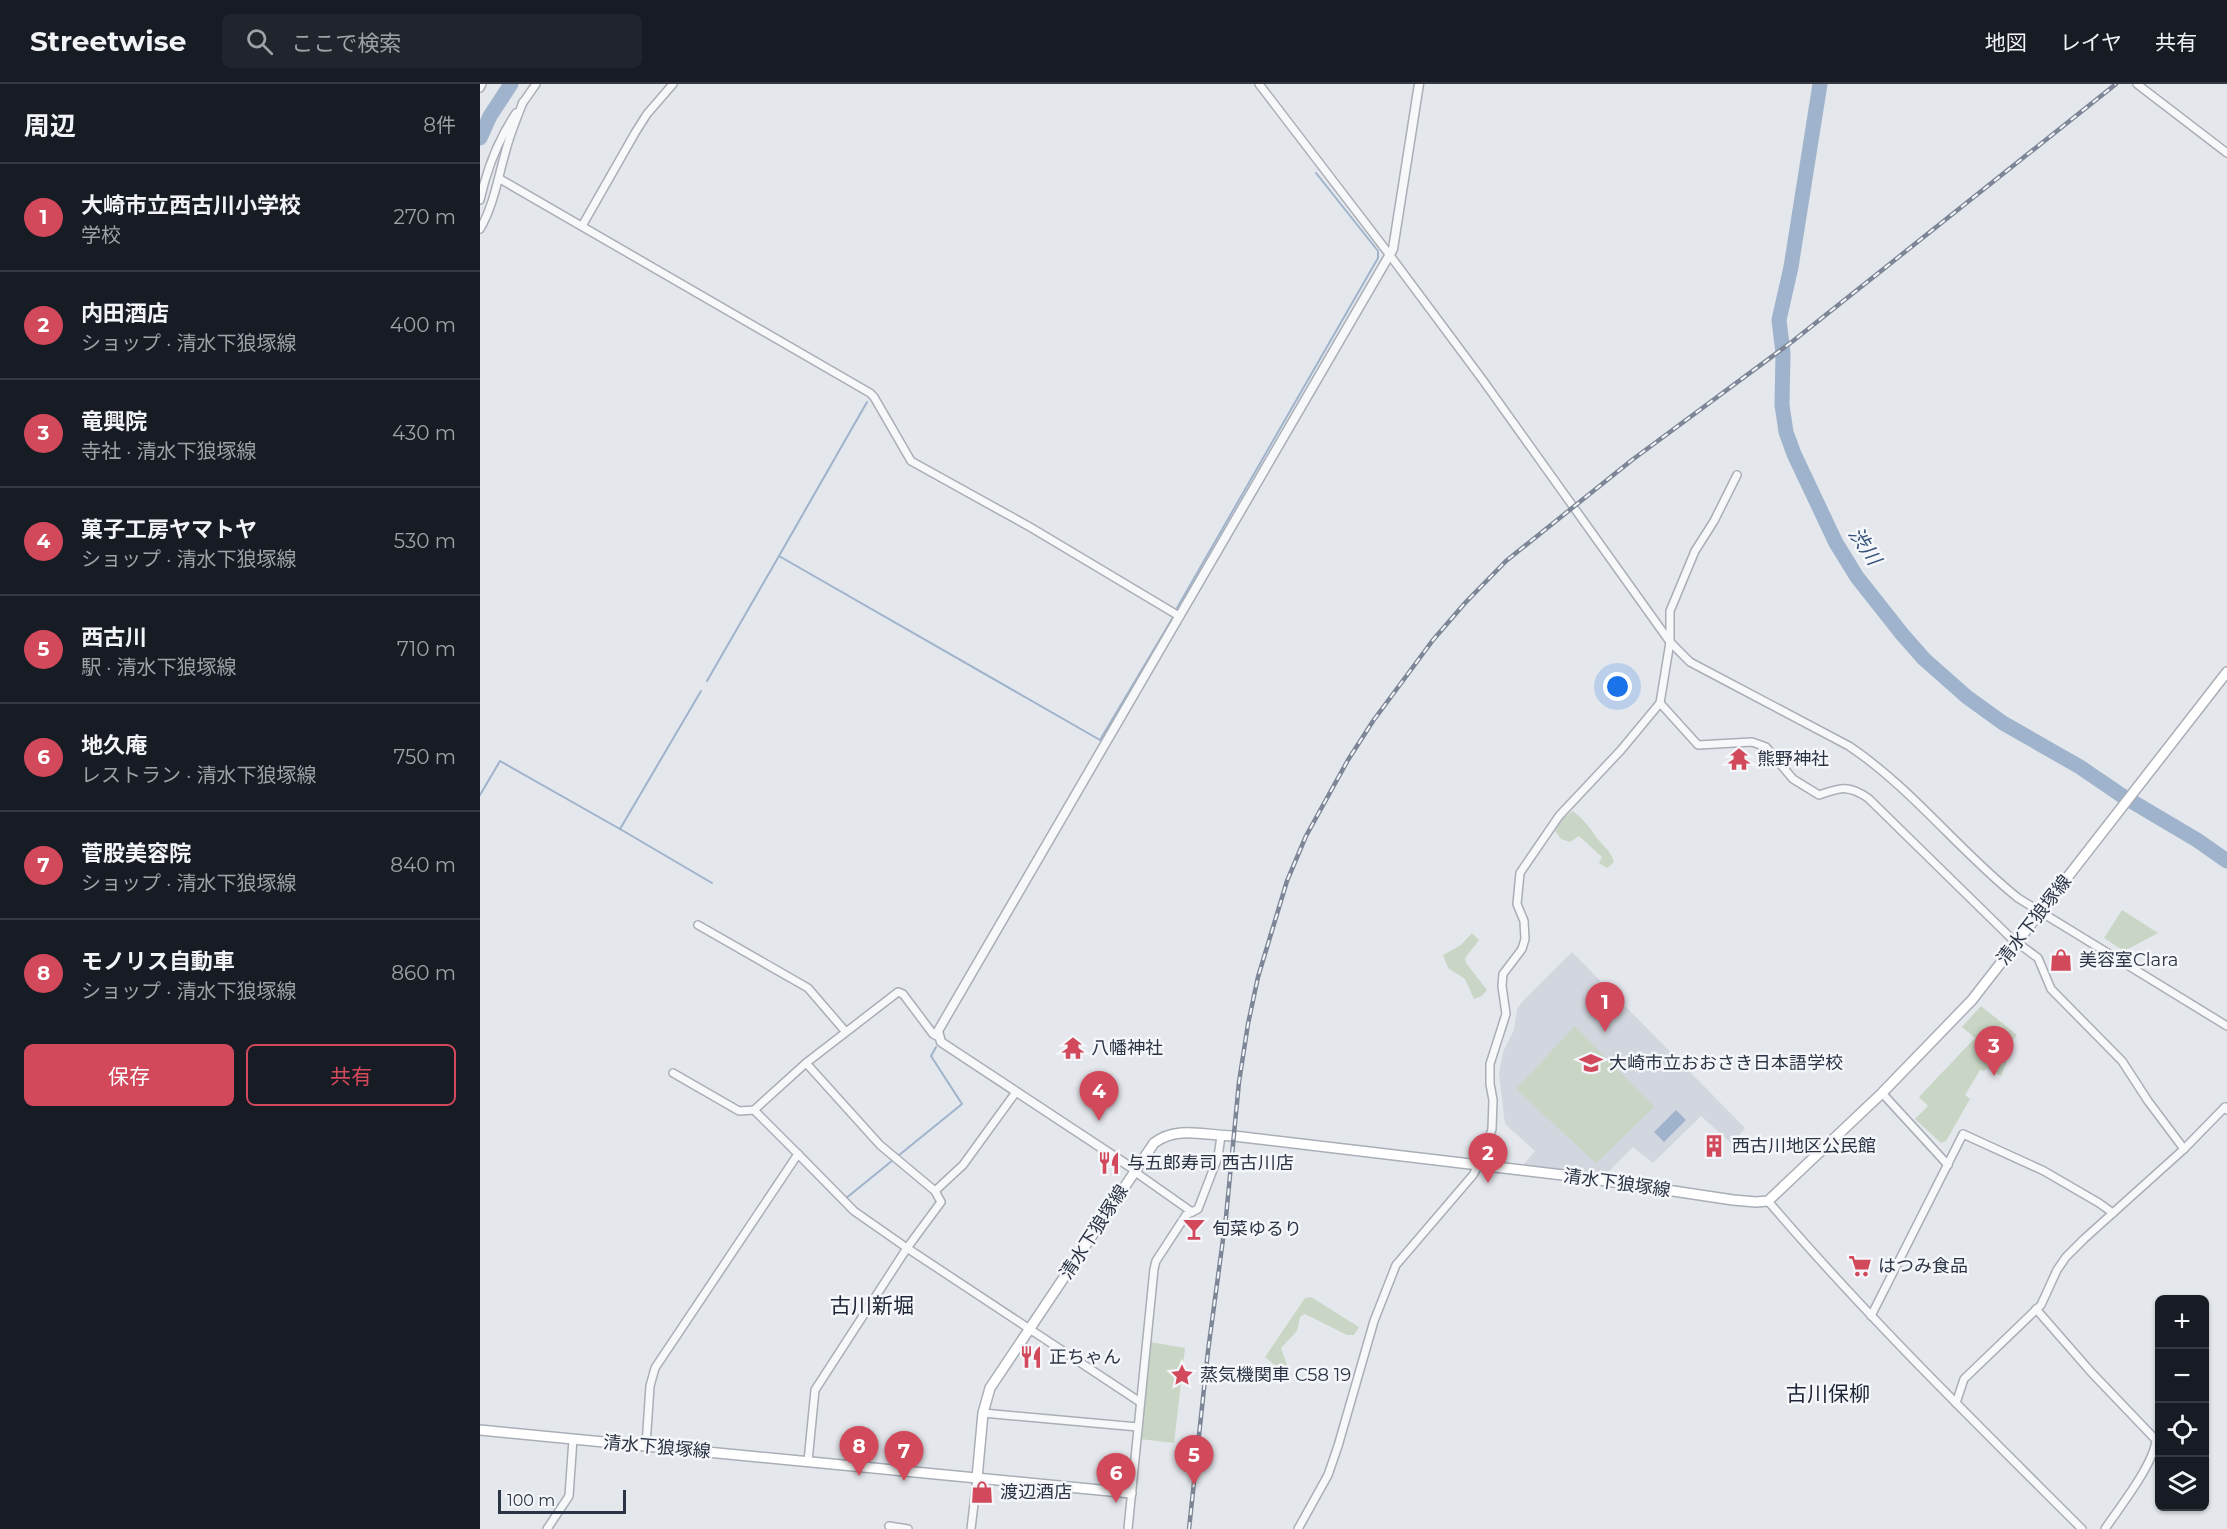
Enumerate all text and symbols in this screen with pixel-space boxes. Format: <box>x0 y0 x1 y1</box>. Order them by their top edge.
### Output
search box <box>222 14 642 68</box>
text: Streetwise <box>30 24 186 58</box>
icon: search <box>243 25 276 58</box>
text: ここで検索 <box>291 30 401 57</box>
text: 地図 <box>1985 30 2027 55</box>
text: レイヤ <box>2060 30 2122 55</box>
text: 共有 <box>2155 30 2197 55</box>
text: 周辺 <box>24 110 76 142</box>
text: 8件 <box>423 113 456 137</box>
text: 大崎市立西古川小学校 <box>81 192 301 219</box>
text: 1 <box>40 205 47 229</box>
text: 270 m <box>394 205 456 229</box>
text: 学校 <box>81 223 121 247</box>
text: 内田酒店 <box>81 300 169 327</box>
text: 2 <box>38 313 49 337</box>
text: 400 m <box>390 313 456 337</box>
text: ショップ · 清水下狼塚線 <box>81 331 297 355</box>
text: 竜興院 <box>81 408 147 435</box>
text: 3 <box>38 421 49 445</box>
text: 430 m <box>392 421 456 445</box>
text: 寺社 · 清水下狼塚線 <box>81 439 257 463</box>
text: 菓子工房ヤマトヤ <box>81 516 257 543</box>
water label: 渋川 <box>1844 523 1887 571</box>
text: 4 <box>37 529 50 553</box>
text: 530 m <box>394 529 456 553</box>
text: ショップ · 清水下狼塚線 <box>81 547 297 571</box>
text: 西古川 <box>81 624 147 651</box>
text: 5 <box>38 637 49 661</box>
text: 710 m <box>397 637 456 661</box>
text: 駅 · 清水下狼塚線 <box>81 655 237 679</box>
your location <box>1603 672 1632 701</box>
text: 地久庵 <box>81 732 147 759</box>
text: 6 <box>37 745 50 769</box>
text: 750 m <box>394 745 456 769</box>
temple icon: 熊野神社 <box>1726 746 1752 772</box>
place label: 熊野神社 <box>1757 748 1829 770</box>
text: レストラン · 清水下狼塚線 <box>81 763 317 787</box>
text: 菅股美容院 <box>81 840 191 867</box>
text: 7 <box>37 853 50 877</box>
text: 840 m <box>390 853 456 877</box>
text: ショップ · 清水下狼塚線 <box>81 871 297 895</box>
street label: 清水下狼塚線 <box>1992 871 2076 969</box>
shop icon: 美容室Clara <box>2048 947 2074 973</box>
text: モノリス自動車 <box>81 948 235 975</box>
place label: 美容室Clara <box>2079 949 2178 971</box>
text: 8 <box>37 961 50 985</box>
text: 860 m <box>391 961 456 985</box>
text: ショップ · 清水下狼塚線 <box>81 979 297 1003</box>
pin: 1 <box>1586 982 1624 1032</box>
pin: 3 <box>1974 1026 2014 1076</box>
temple icon: 八幡神社 <box>1060 1035 1086 1061</box>
place label: 八幡神社 <box>1091 1037 1163 1059</box>
button: 保存 <box>24 1044 234 1106</box>
button: 共有 <box>246 1044 456 1106</box>
school or university icon: 大崎市立おおさき日本語学校 <box>1578 1050 1604 1076</box>
place label: 大崎市立おおさき日本語学校 <box>1609 1052 1843 1074</box>
pin: 4 <box>1080 1072 1118 1121</box>
building icon: 西古川地区公民館 <box>1701 1133 1727 1159</box>
pin: 2 <box>1468 1134 1508 1183</box>
place label: 西古川地区公民館 <box>1732 1135 1876 1157</box>
restaurant icon: 与五郎寿司 西古川店 <box>1096 1150 1122 1176</box>
place label: 与五郎寿司 西古川店 <box>1127 1152 1294 1174</box>
street label: 清水下狼塚線 <box>1562 1165 1672 1201</box>
street label: 清水下狼塚線 <box>1055 1181 1133 1283</box>
bar icon: 旬菜ゆるり <box>1181 1216 1207 1242</box>
place label: 旬菜ゆるり <box>1212 1218 1302 1240</box>
supermarket icon: はつみ食品 <box>1847 1253 1873 1279</box>
place label: はつみ食品 <box>1878 1255 1968 1277</box>
district label: 古川新堀 <box>830 1293 914 1318</box>
map controls <box>2155 1295 2209 1511</box>
button: + <box>2155 1295 2209 1349</box>
restaurant icon: 正ちゃん <box>1018 1344 1044 1370</box>
place label: 正ちゃん <box>1049 1346 1121 1368</box>
button: − <box>2155 1349 2209 1403</box>
place icon: 蒸気機関車 C58 19 <box>1169 1362 1195 1388</box>
place label: 蒸気機関車 C58 19 <box>1200 1364 1351 1386</box>
district label: 古川保柳 <box>1786 1381 1870 1406</box>
button: locate <box>2155 1403 2209 1457</box>
pin: 8 <box>840 1426 878 1476</box>
street label: 清水下狼塚線 <box>602 1431 712 1463</box>
pin: 7 <box>884 1432 924 1481</box>
pin: 5 <box>1174 1436 1214 1485</box>
pin: 6 <box>1096 1454 1136 1503</box>
button: layers <box>2155 1457 2209 1511</box>
shop icon: 渡辺酒店 <box>969 1479 995 1505</box>
place label: 渡辺酒店 <box>1000 1481 1072 1503</box>
scale bar <box>498 1487 626 1514</box>
text: 100 m <box>507 1491 555 1510</box>

